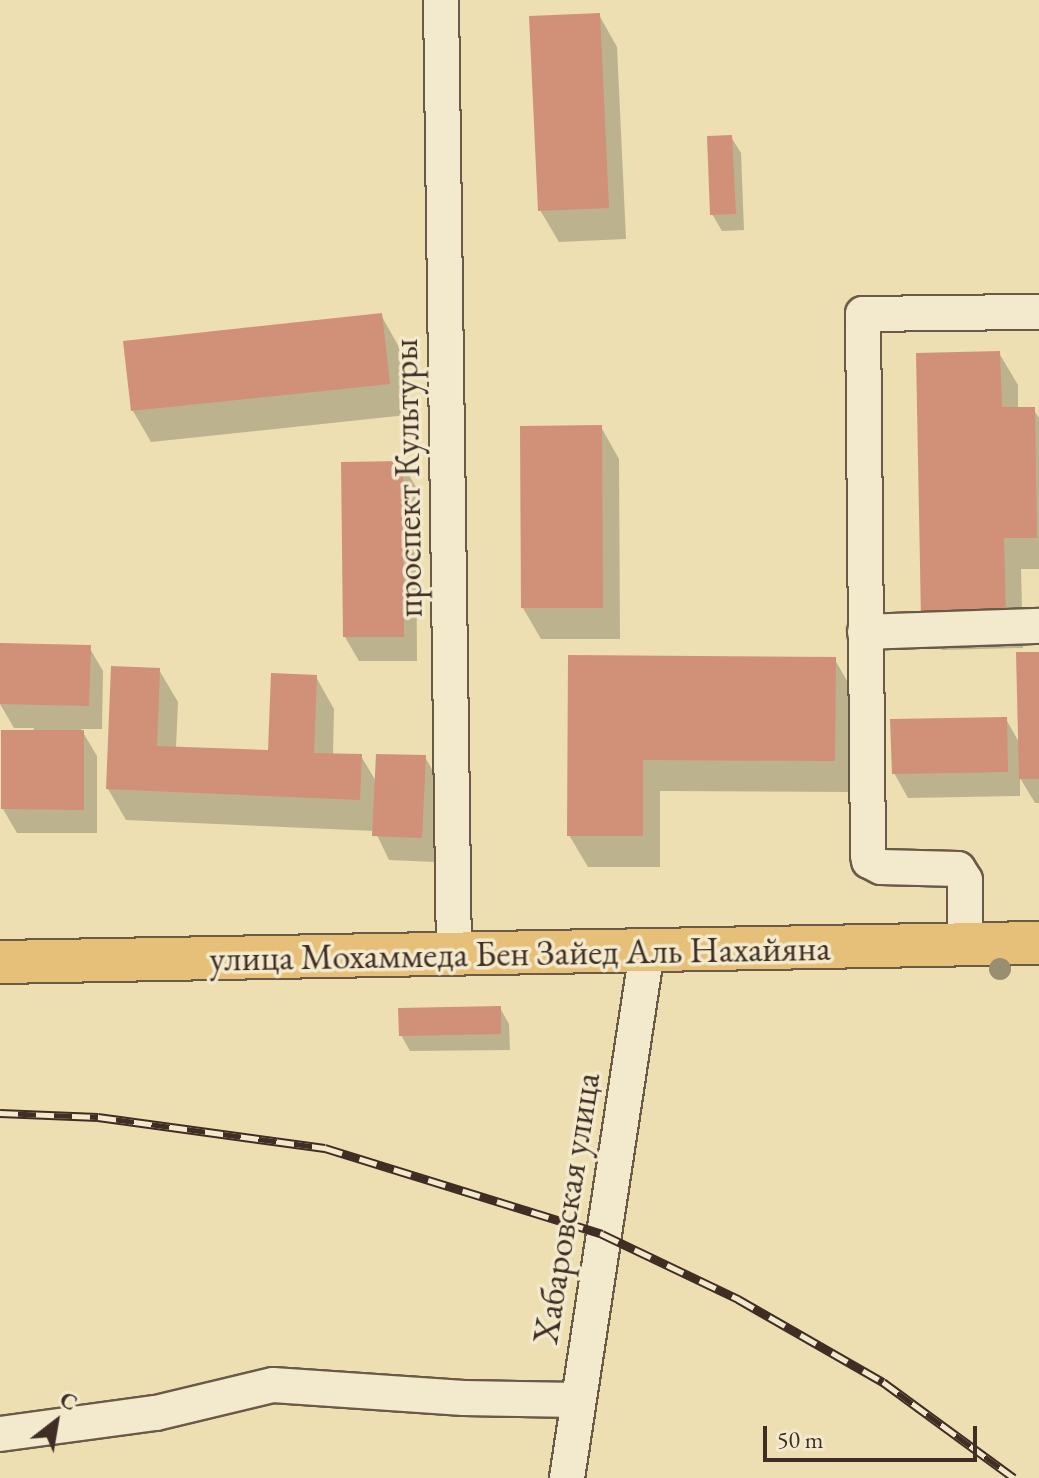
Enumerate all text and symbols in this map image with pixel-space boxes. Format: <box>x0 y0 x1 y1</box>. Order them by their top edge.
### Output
street label: проспект Культуры <box>383 338 431 618</box>
street label: улица Мохаммеда Бен Зайед Аль Нахайяна <box>209 926 831 980</box>
street label: Хабаровская улица <box>523 1069 609 1347</box>
north arrow <box>16 1382 96 1462</box>
text: С <box>54 1385 83 1417</box>
scale bar <box>767 1410 981 1460</box>
text: 50 m <box>777 1424 824 1455</box>

